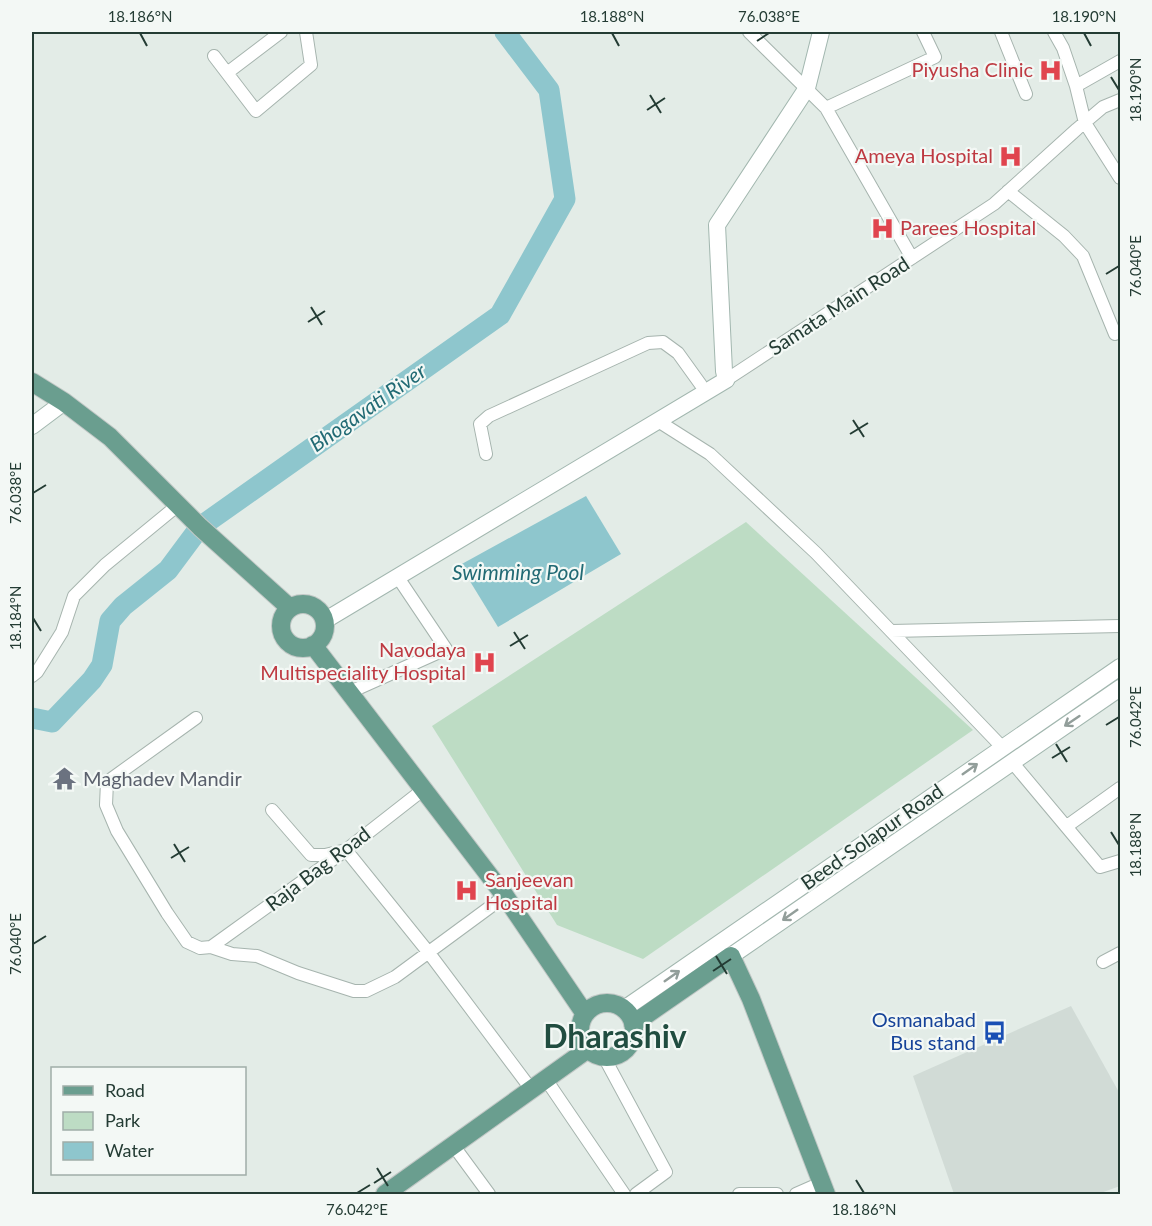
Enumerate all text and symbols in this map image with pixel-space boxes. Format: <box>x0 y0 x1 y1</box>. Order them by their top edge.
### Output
text: 18.186°N <box>108 7 172 25</box>
text: 18.188°N <box>580 7 644 25</box>
text: 76.038°E <box>738 7 800 25</box>
text: 18.190°N <box>1052 7 1116 25</box>
place label: Piyusha Clinic <box>912 57 1033 81</box>
hospital icon: Piyusha Clinic <box>1038 57 1064 83</box>
text: 18.190°N <box>1126 58 1144 122</box>
place label: Ameya Hospital <box>855 143 993 167</box>
hospital icon: Ameya Hospital <box>998 143 1024 169</box>
hospital icon: Parees Hospital <box>869 215 895 241</box>
place label: Parees Hospital <box>900 215 1036 239</box>
text: 76.040°E <box>1126 235 1144 297</box>
street label: Samata Main Road <box>764 251 913 360</box>
water label: Bhogavati River <box>304 357 431 456</box>
text: 76.038°E <box>6 462 24 524</box>
water label: Swimming Pool <box>452 559 584 584</box>
text: 18.184°N <box>6 586 24 650</box>
place label: Navodaya Multispeciality Hospital <box>260 637 466 684</box>
hospital icon: Navodaya Multispeciality Hospital <box>471 649 497 675</box>
text: 76.042°E <box>1126 686 1144 748</box>
one-way arrow <box>1064 715 1081 727</box>
one-way arrow <box>961 763 978 775</box>
temple icon: Maghadev Mandir <box>52 766 78 792</box>
place label: Maghadev Mandir <box>83 766 243 790</box>
street label: Beed-Solapur Road <box>796 778 947 894</box>
text: 18.188°N <box>1126 813 1144 877</box>
street label: Raja Bag Road <box>260 821 374 915</box>
place label: Sanjeevan Hospital <box>485 867 574 914</box>
hospital icon: Sanjeevan Hospital <box>454 878 480 904</box>
one-way arrow <box>783 909 799 921</box>
text: 76.040°E <box>6 913 24 975</box>
one-way arrow <box>663 970 680 982</box>
place label: Osmanabad Bus stand <box>872 1007 976 1054</box>
district label: Dharashiv <box>543 1016 687 1055</box>
bus stop icon: Osmanabad Bus stand <box>981 1019 1007 1045</box>
legend <box>51 1067 246 1175</box>
text: Road <box>105 1079 145 1101</box>
text: Park <box>105 1109 141 1131</box>
text: Water <box>105 1139 154 1161</box>
text: 76.042°E <box>326 1200 388 1218</box>
text: 18.186°N <box>832 1200 896 1218</box>

